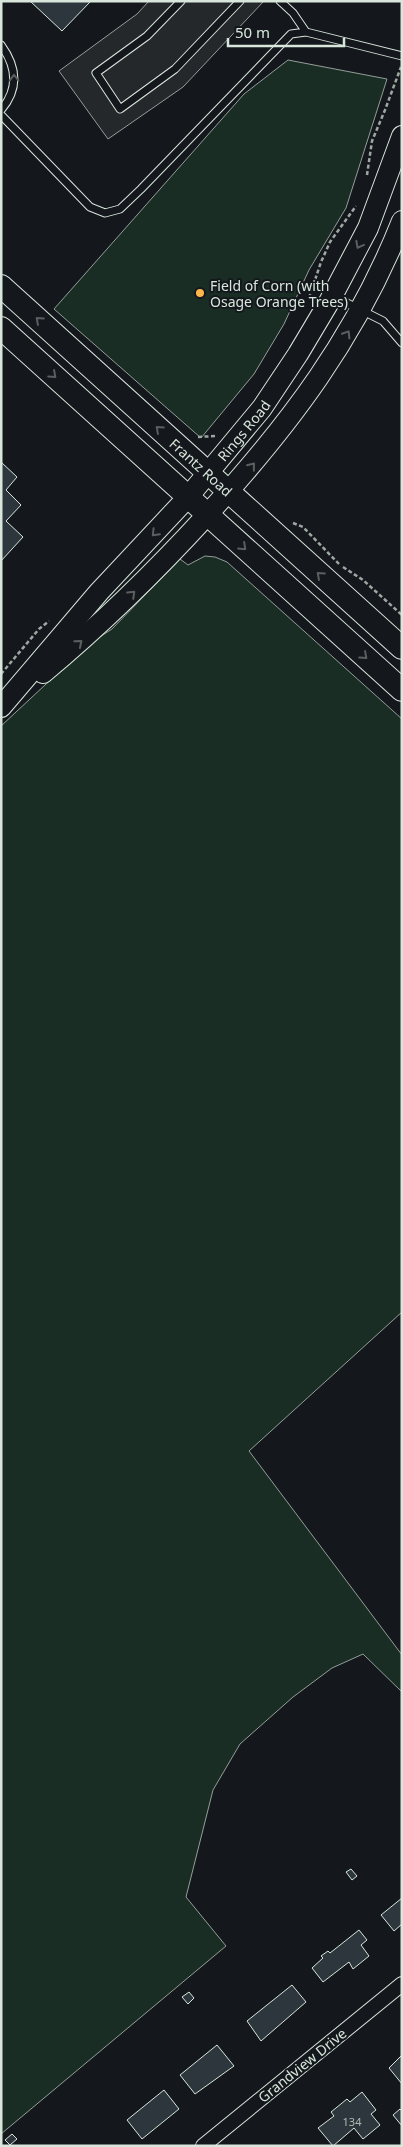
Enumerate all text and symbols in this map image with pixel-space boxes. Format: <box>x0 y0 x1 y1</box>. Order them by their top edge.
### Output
scale bar <box>228 15 344 47</box>
text: 50 m <box>235 22 270 42</box>
one-way arrow <box>9 73 19 81</box>
one-way arrow <box>355 240 365 249</box>
place label: Field of Corn (with Osage Orange Trees) <box>210 276 348 311</box>
marker: Field of Corn (with Osage Orange Trees) <box>194 287 206 299</box>
one-way arrow <box>35 317 44 326</box>
one-way arrow <box>341 330 351 339</box>
one-way arrow <box>47 369 56 378</box>
street label: Rings Road <box>213 396 274 465</box>
one-way arrow <box>156 426 165 435</box>
street label: Frantz Road <box>166 434 237 500</box>
one-way arrow <box>247 462 256 471</box>
one-way arrow <box>152 527 161 536</box>
one-way arrow <box>238 541 247 550</box>
one-way arrow <box>317 571 326 580</box>
one-way arrow <box>126 591 135 600</box>
one-way arrow <box>73 640 82 648</box>
one-way arrow <box>359 650 368 659</box>
street label: Grandview Drive <box>254 2023 350 2106</box>
house number: 134 <box>343 2114 362 2129</box>

